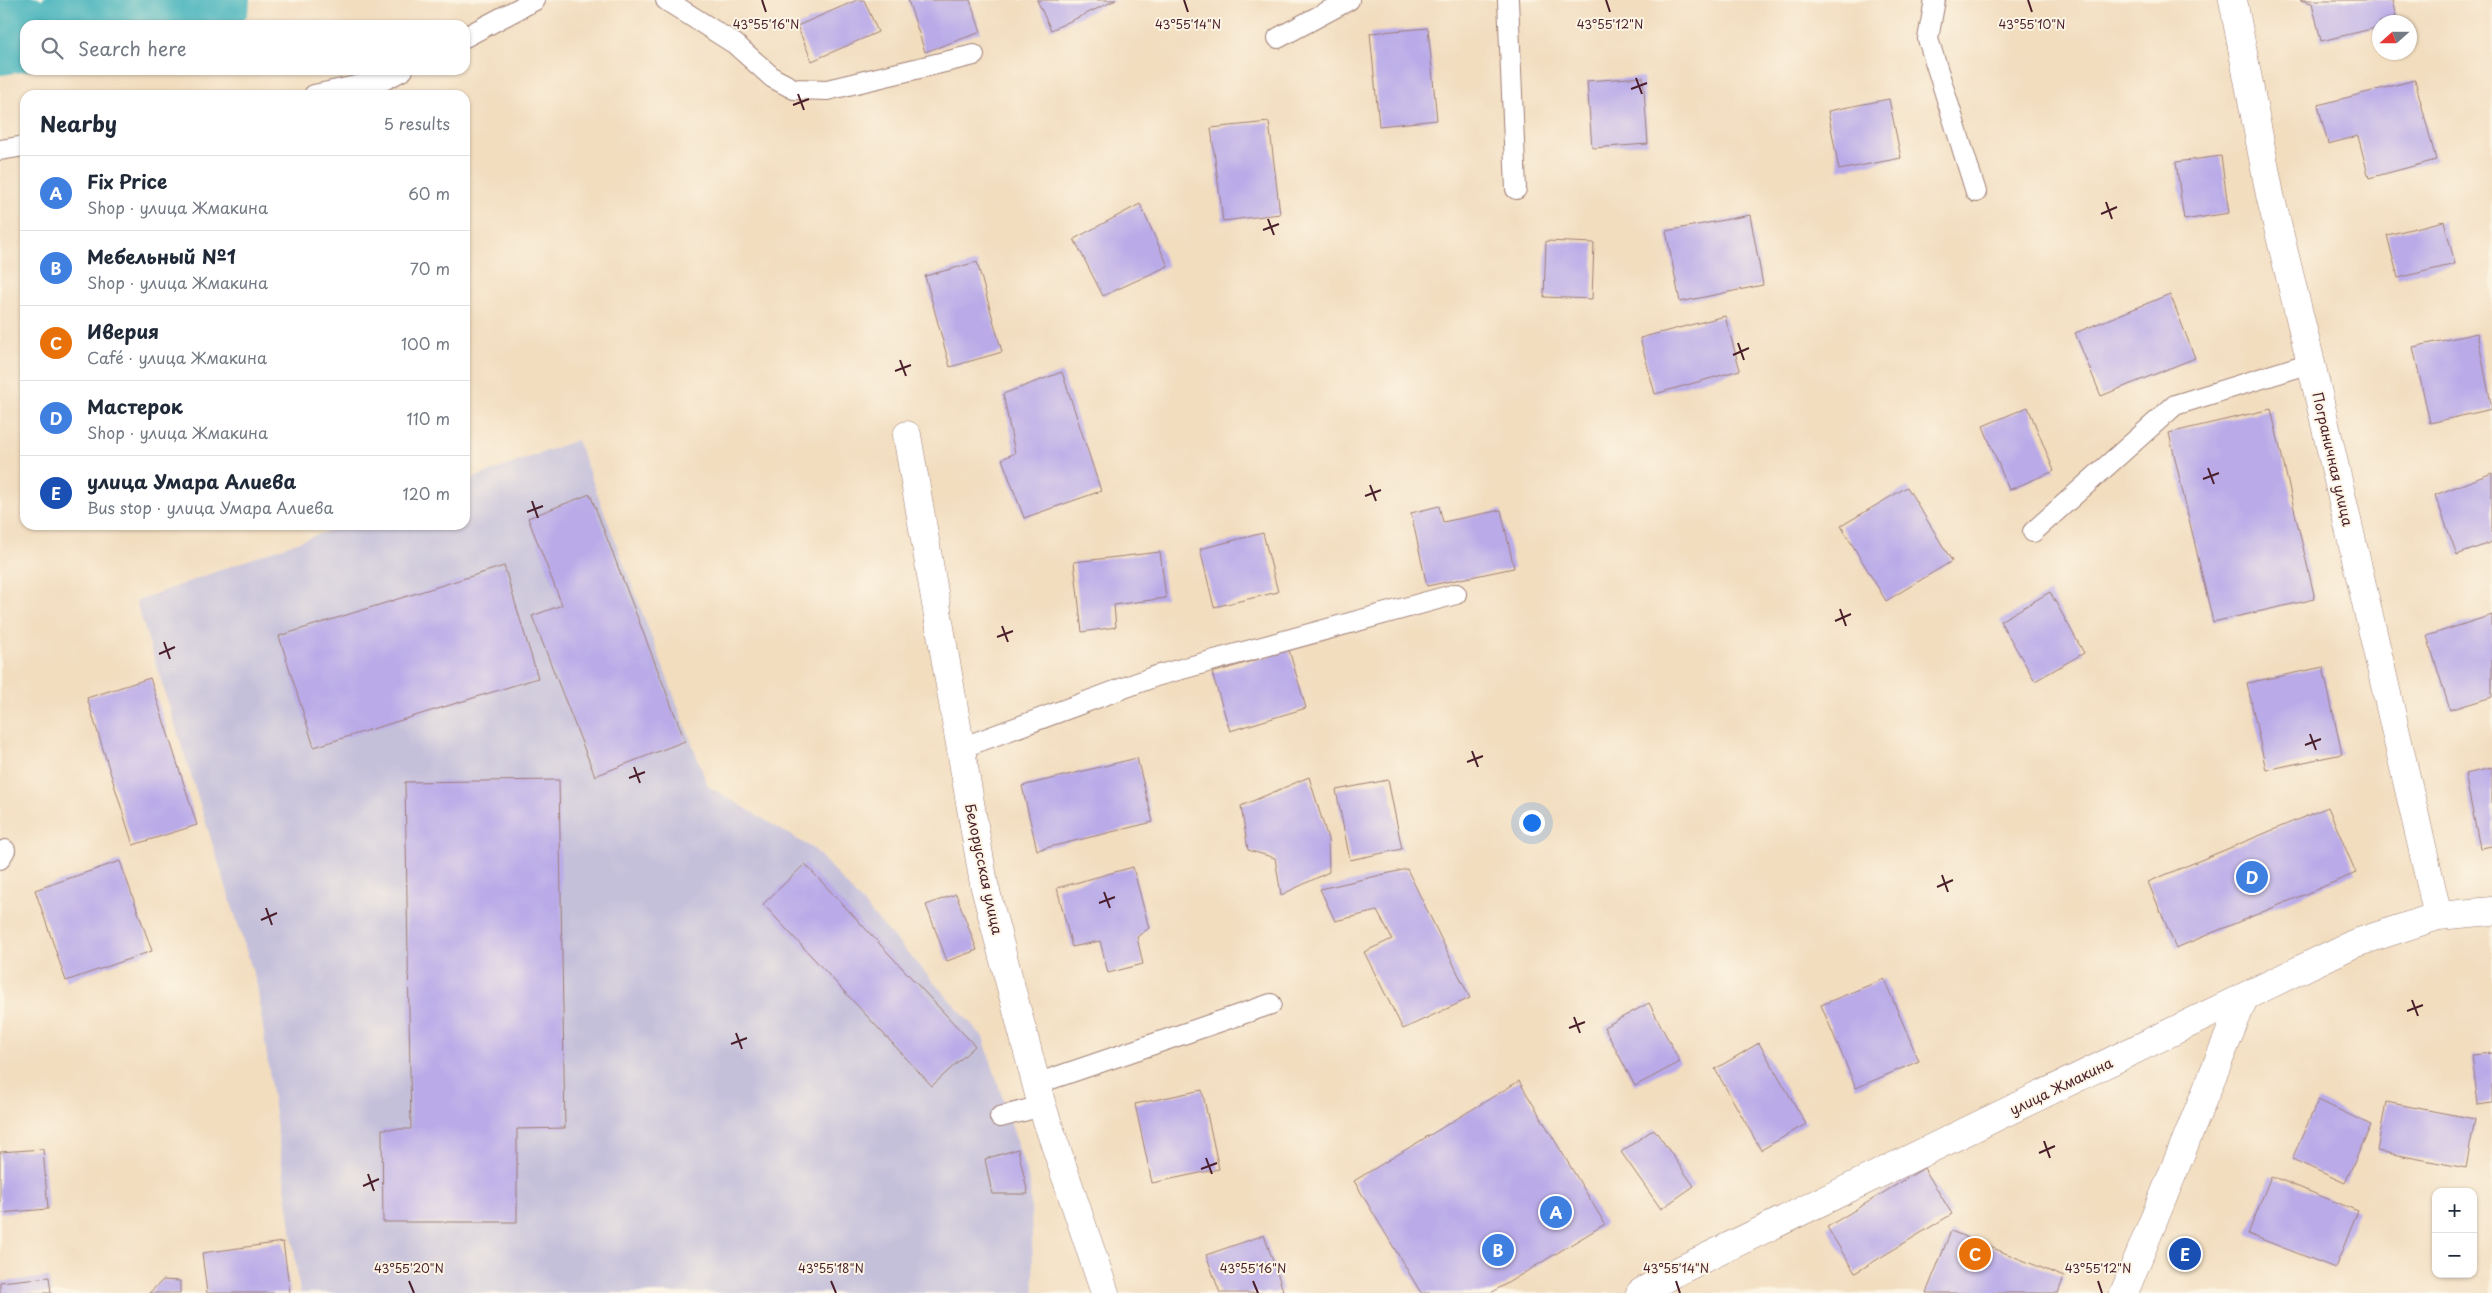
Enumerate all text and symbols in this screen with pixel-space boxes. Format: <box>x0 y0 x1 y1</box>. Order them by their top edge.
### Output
text: 43°55'16"N <box>733 15 799 33</box>
text: 43°55'14"N <box>1155 15 1221 33</box>
text: 43°55'12"N <box>1577 15 1643 33</box>
text: 43°55'10"N <box>1999 15 2065 33</box>
north arrow <box>2372 15 2417 60</box>
search box <box>20 20 470 75</box>
icon: search <box>38 34 66 62</box>
text: Search here <box>78 34 187 62</box>
text: Nearby <box>40 107 117 139</box>
text: 5 results <box>383 111 450 135</box>
text: Fix Price <box>87 167 167 195</box>
text: A <box>50 181 62 205</box>
text: 60 m <box>408 181 450 205</box>
text: Shop · улица Жмакина <box>87 195 268 219</box>
text: Мебельный №1 <box>87 242 236 270</box>
text: B <box>51 256 61 280</box>
text: 70 m <box>410 256 450 280</box>
text: Shop · улица Жмакина <box>87 270 268 294</box>
text: Иверия <box>87 317 159 345</box>
text: C <box>50 331 62 355</box>
text: 100 m <box>401 331 450 355</box>
text: Café · улица Жмакина <box>87 345 267 369</box>
street label: Пограничная улица <box>2307 390 2359 528</box>
text: Мастерок <box>87 392 183 420</box>
text: D <box>50 406 62 430</box>
text: 110 m <box>407 406 450 430</box>
text: Shop · улица Жмакина <box>87 420 268 444</box>
text: улица Умара Алиева <box>87 467 296 495</box>
text: E <box>51 481 61 505</box>
text: 120 m <box>403 481 450 505</box>
text: Bus stop · улица Умара Алиева <box>87 495 333 519</box>
street label: Белорусская улица <box>960 802 1008 937</box>
your location <box>1519 810 1545 836</box>
pin: D <box>2236 858 2268 896</box>
street label: улица Жмакина <box>2006 1052 2116 1120</box>
map controls <box>2432 1188 2477 1278</box>
button: + <box>2432 1188 2477 1233</box>
pin: A <box>1540 1193 1572 1231</box>
pin: B <box>1482 1231 1514 1269</box>
button: − <box>2432 1233 2477 1278</box>
pin: C <box>1959 1235 1991 1273</box>
pin: E <box>2169 1235 2201 1273</box>
text: 43°55'20"N <box>374 1259 444 1277</box>
text: 43°55'18"N <box>798 1259 864 1277</box>
text: 43°55'16"N <box>1220 1259 1286 1277</box>
text: 43°55'14"N <box>1643 1259 1709 1277</box>
text: 43°55'12"N <box>2065 1259 2131 1277</box>

